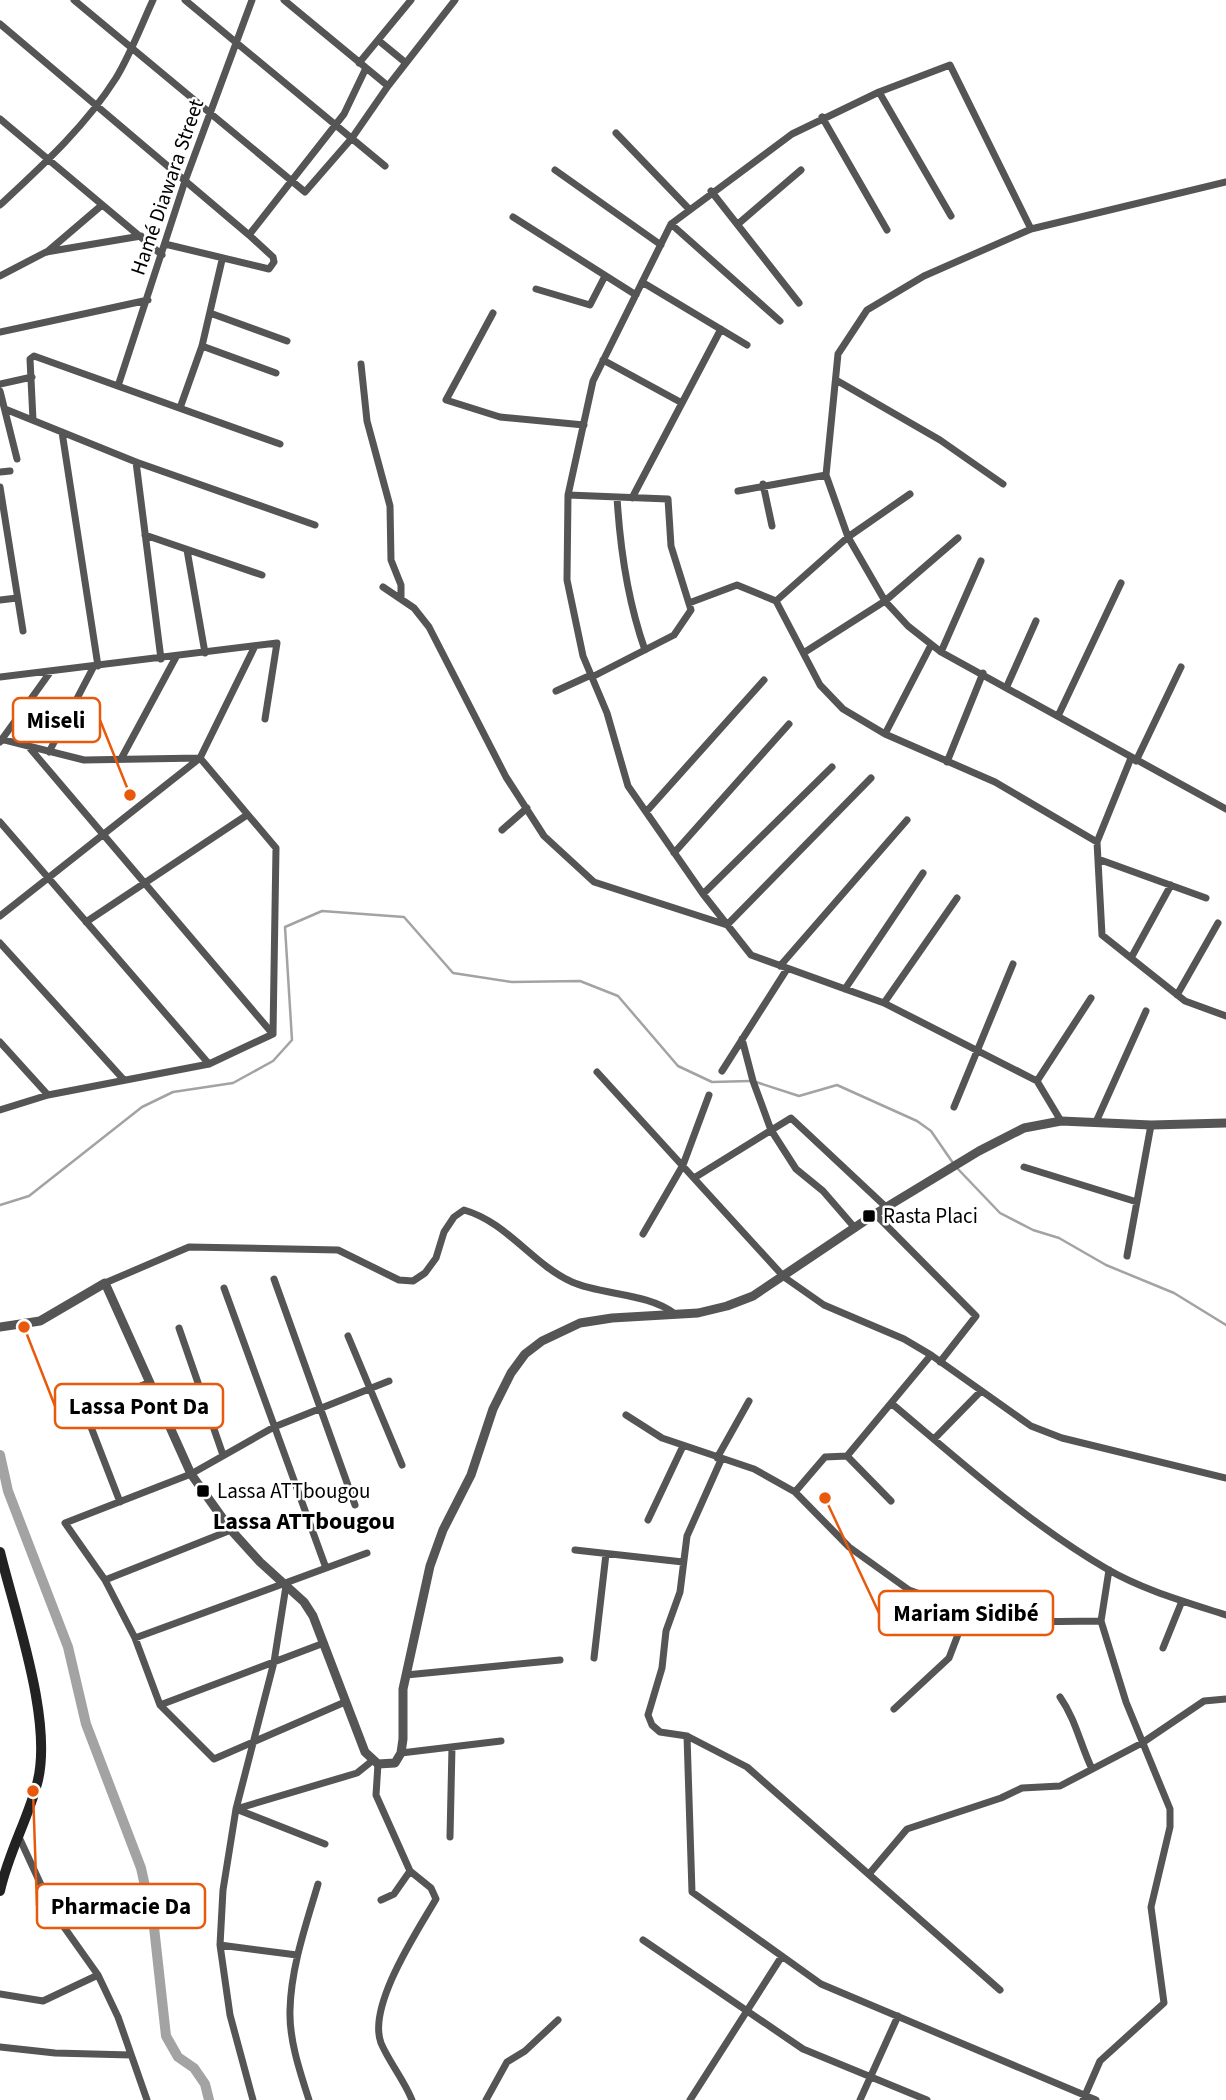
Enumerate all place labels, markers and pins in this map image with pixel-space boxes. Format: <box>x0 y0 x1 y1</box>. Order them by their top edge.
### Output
callout: Miseli <box>13 698 100 742</box>
place label: Rasta Placi <box>883 1201 978 1231</box>
marker: Rasta Placi <box>861 1208 877 1224</box>
callout: Lassa Pont Da <box>55 1384 223 1428</box>
place label: Lassa ATTbougou <box>217 1476 370 1506</box>
marker: Lassa ATTbougou <box>195 1483 211 1499</box>
callout: Mariam Sidibé <box>879 1591 1053 1635</box>
callout: Pharmacie Da <box>37 1884 205 1928</box>

